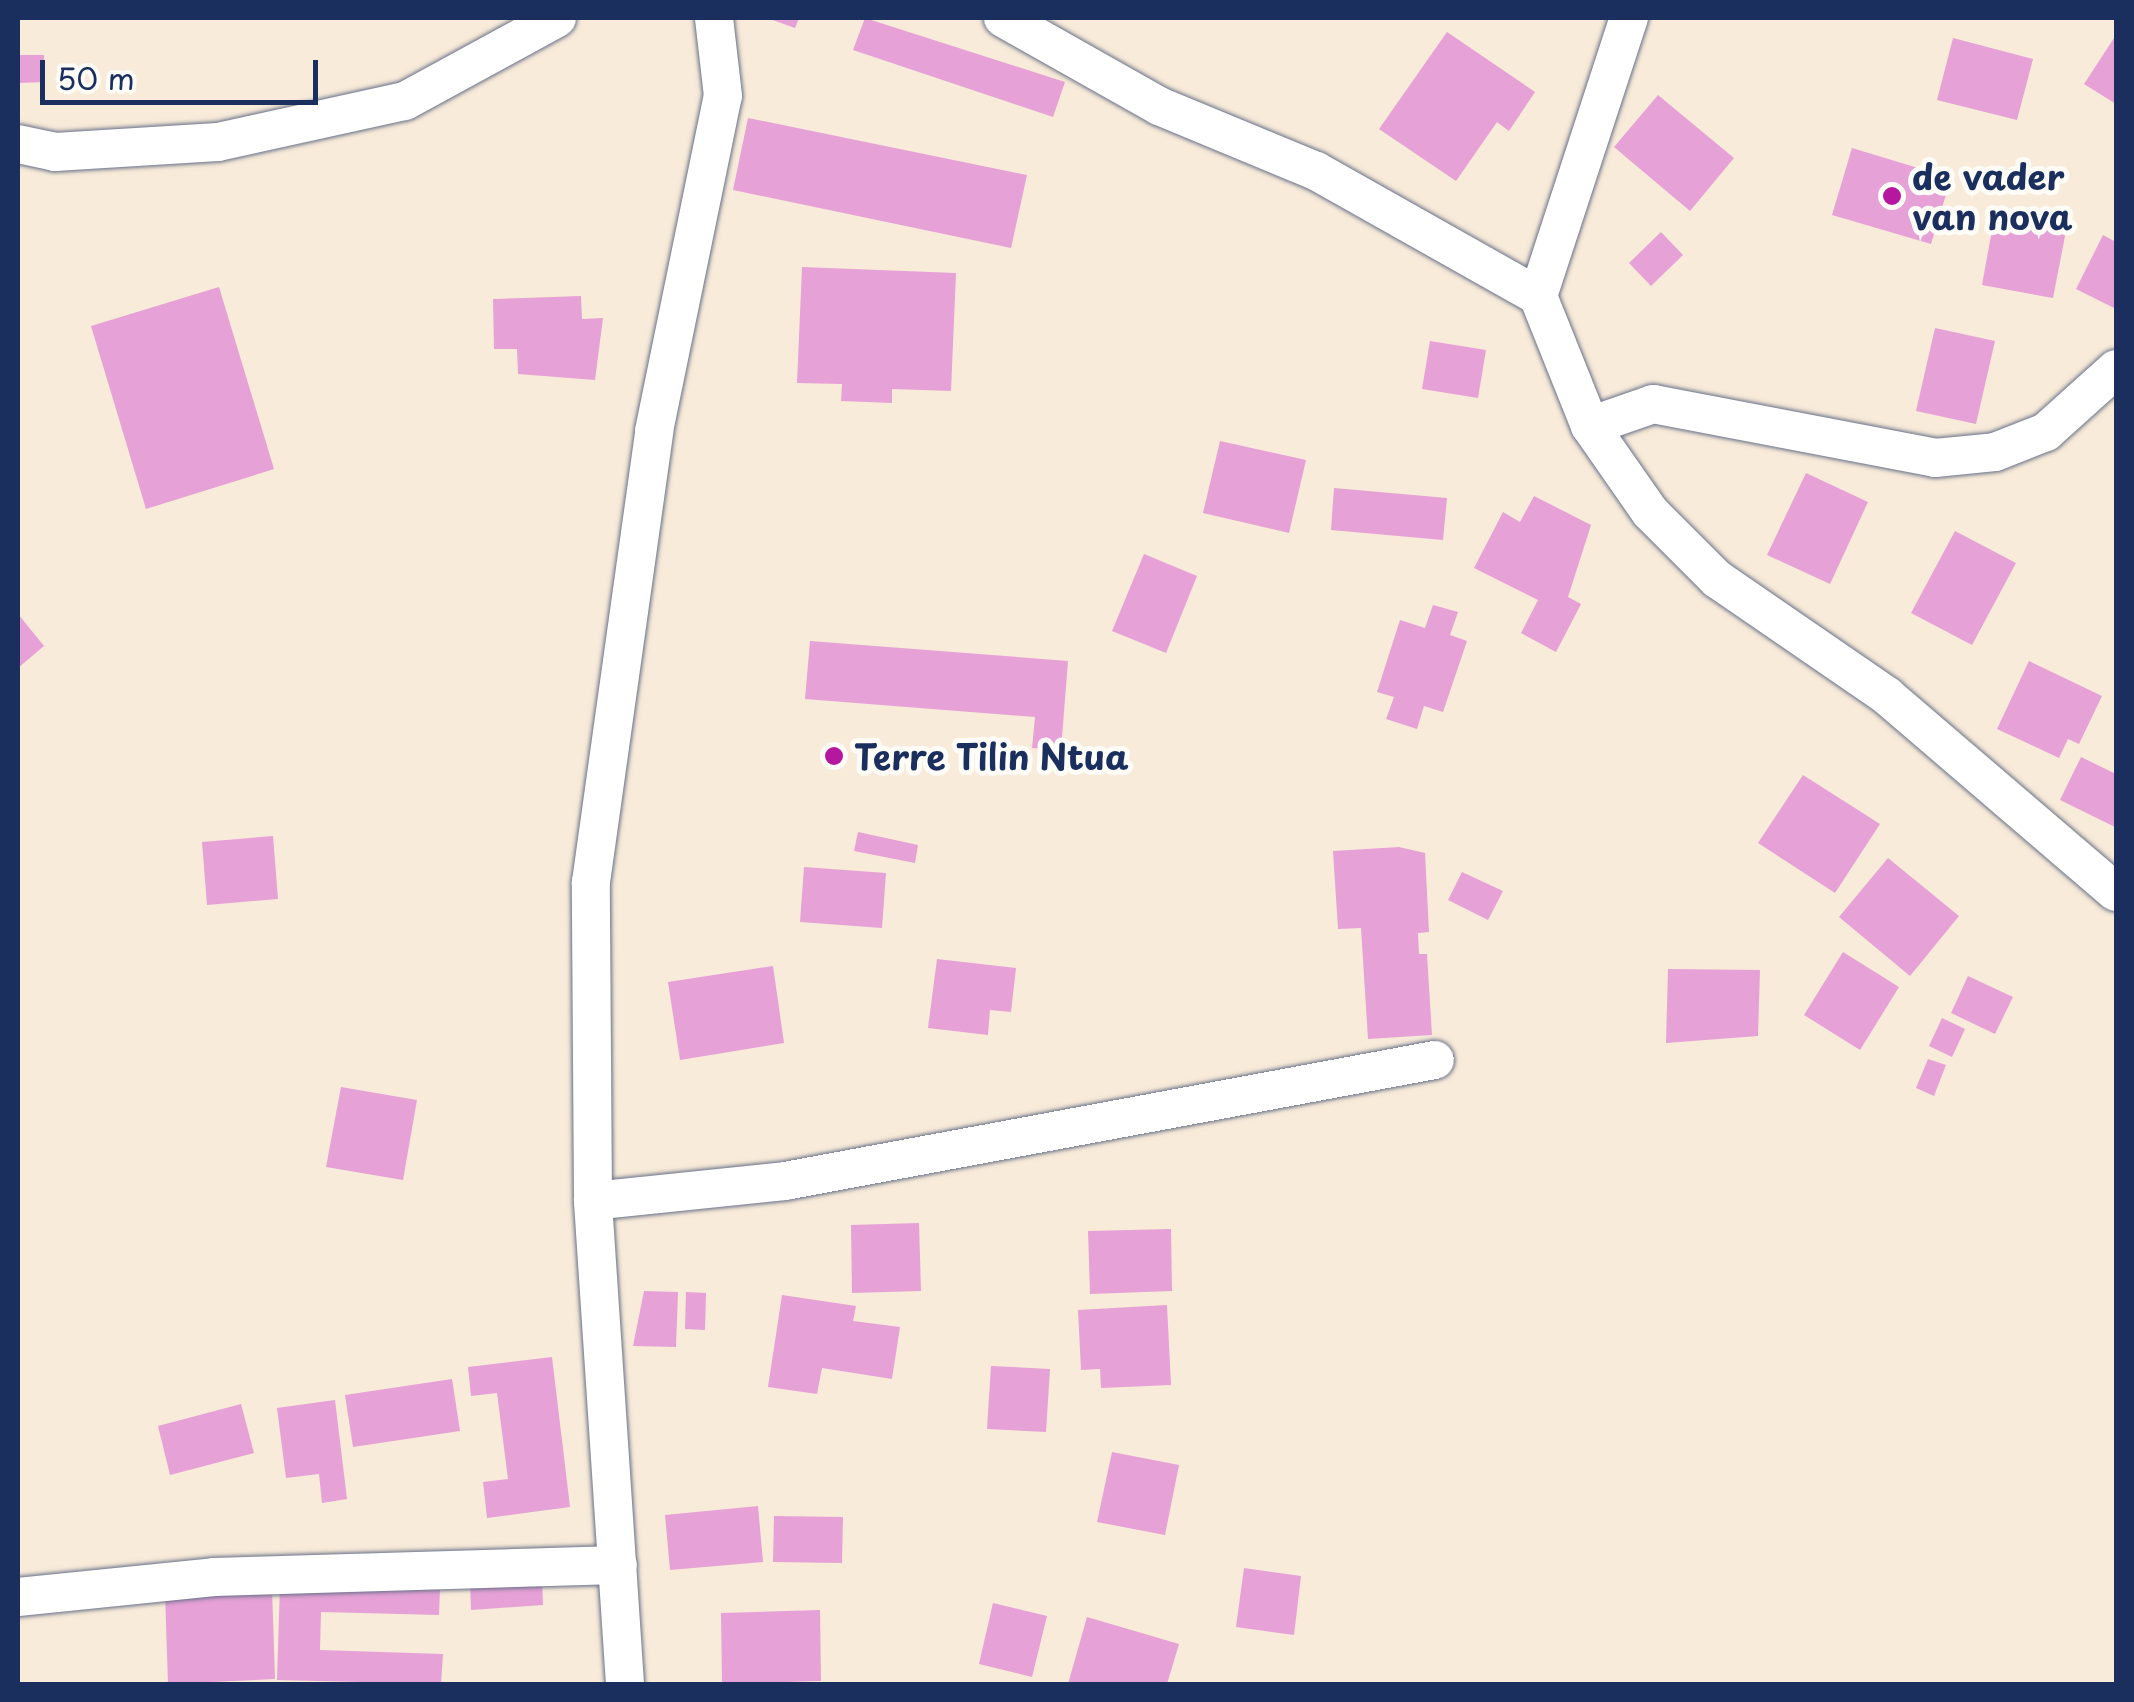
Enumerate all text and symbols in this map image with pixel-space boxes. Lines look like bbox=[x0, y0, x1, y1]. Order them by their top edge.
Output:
scale bar bbox=[45, 40, 322, 102]
text: 50 m bbox=[57, 55, 135, 100]
place label: de vader van nova bbox=[1912, 155, 2073, 237]
marker: de vader van nova bbox=[1881, 185, 1903, 207]
place label: Terre Tilin Ntua bbox=[854, 735, 1133, 777]
marker: Terre Tilin Ntua bbox=[823, 745, 845, 767]

